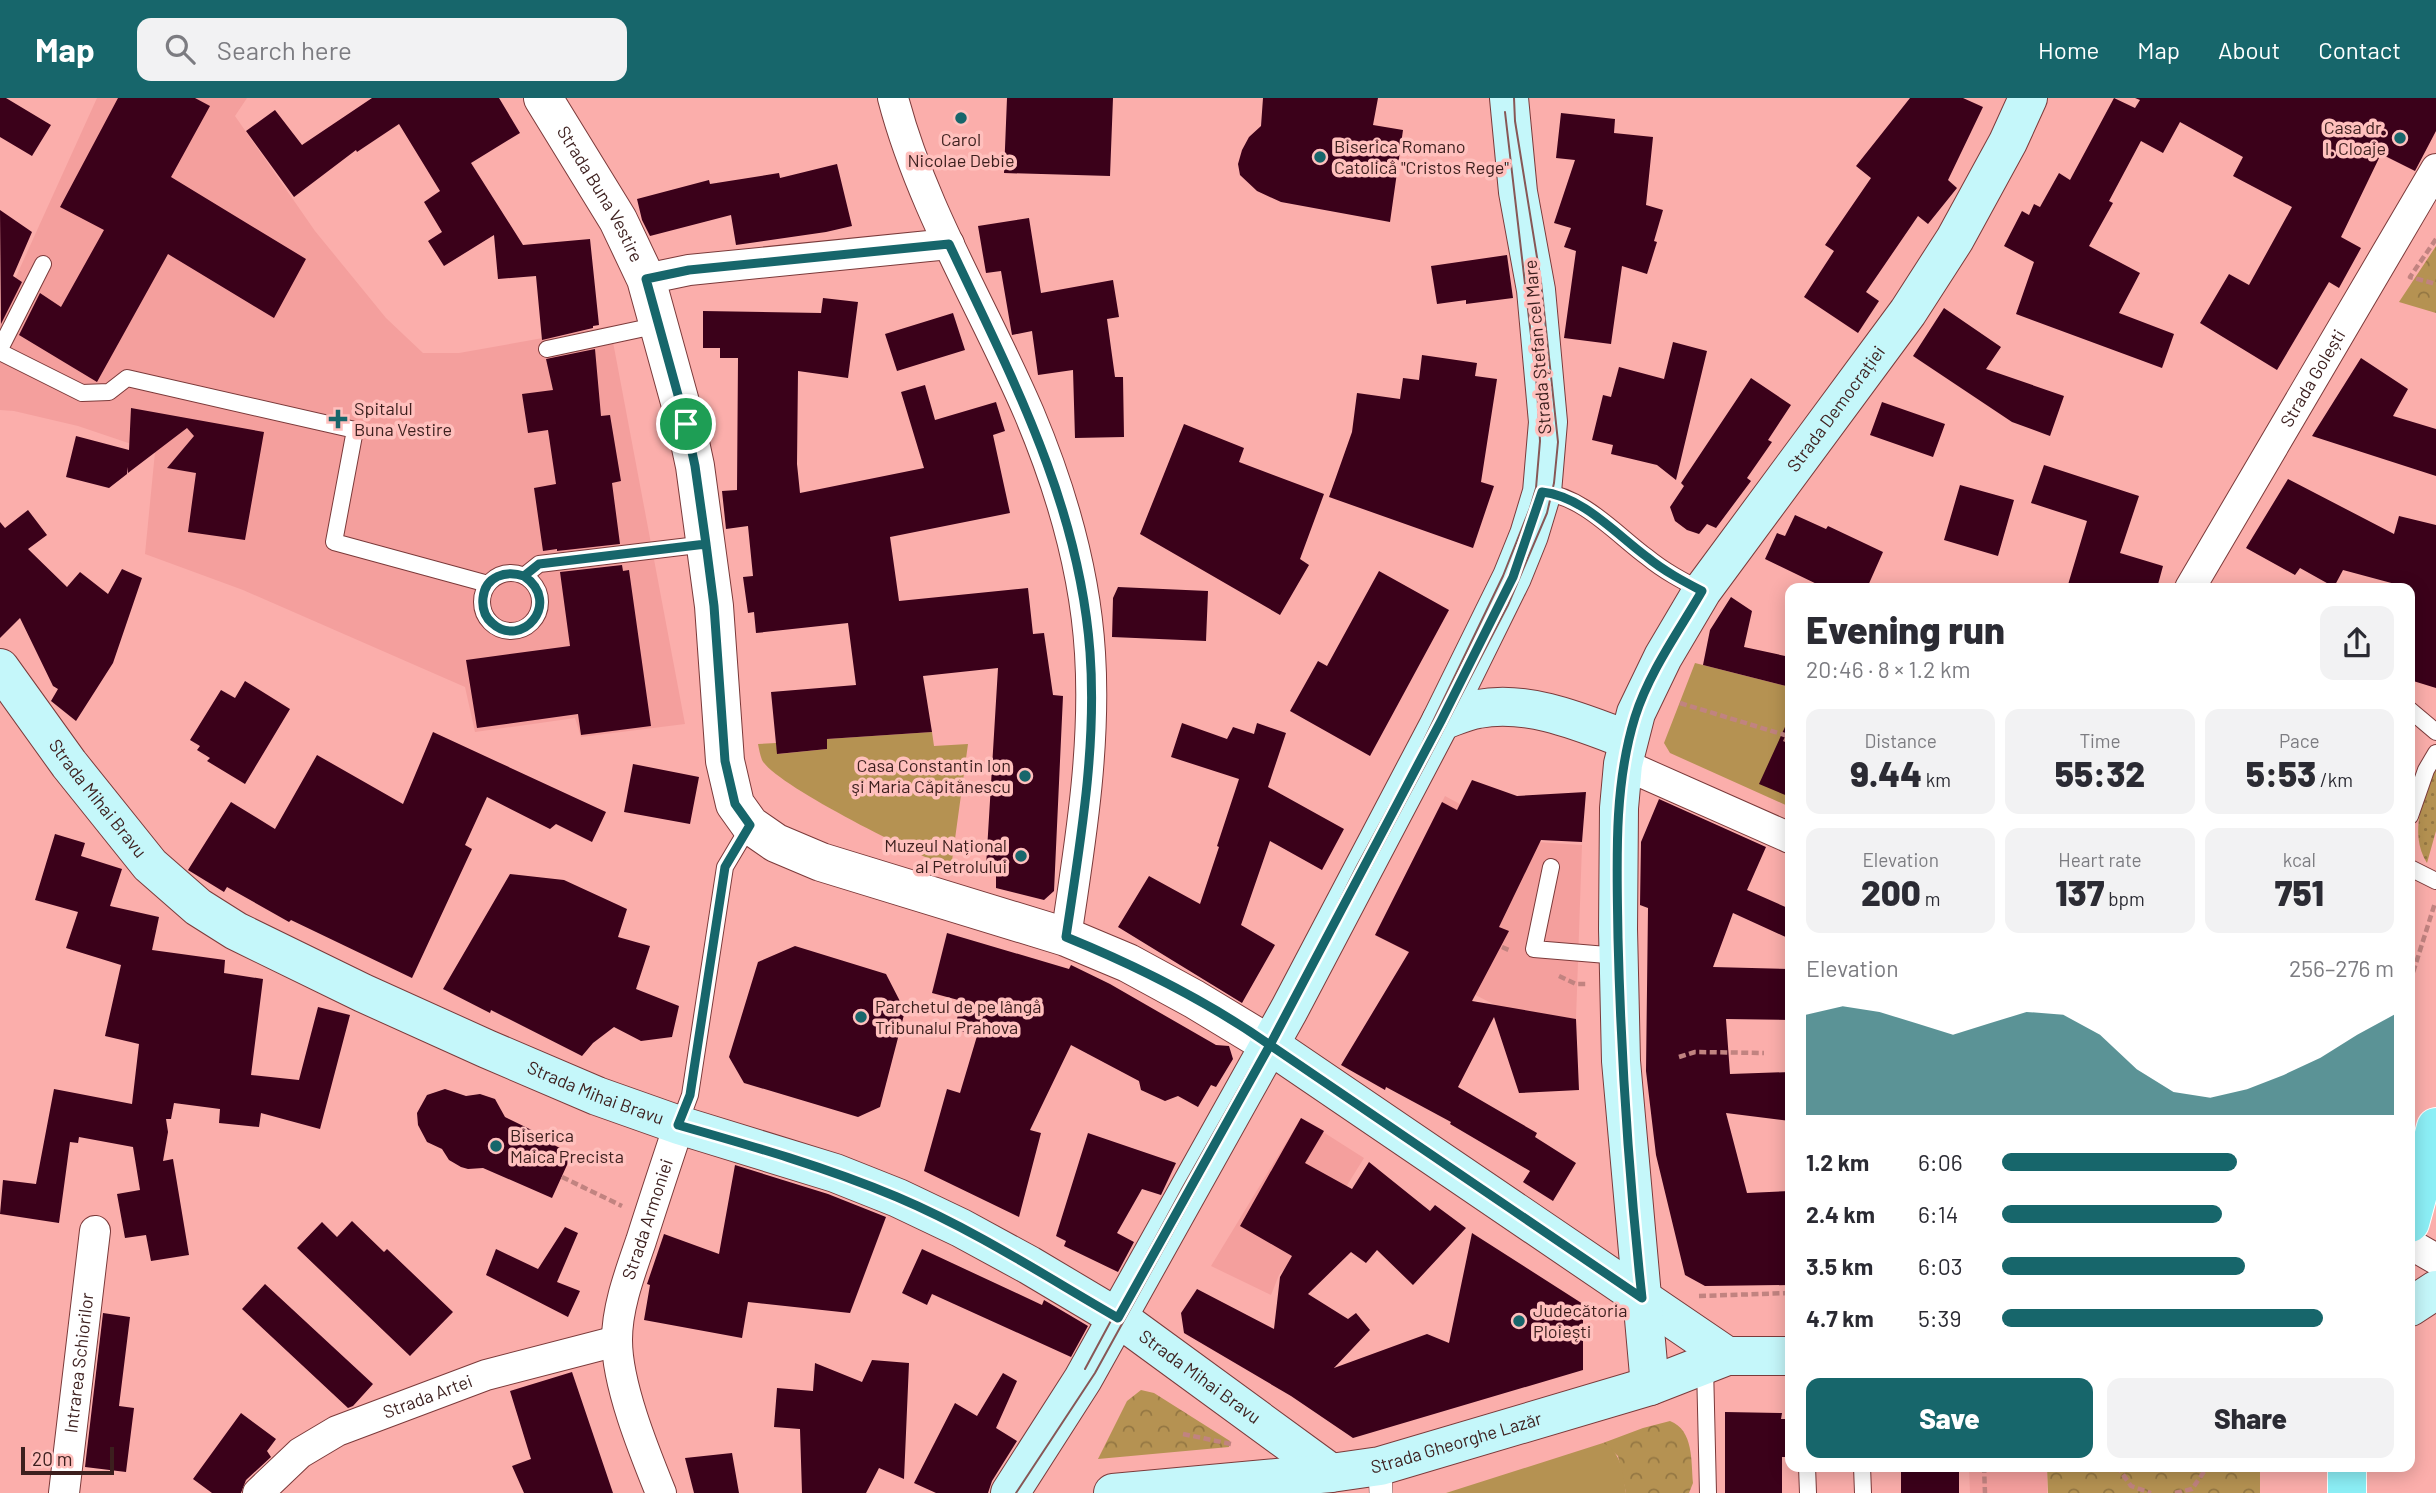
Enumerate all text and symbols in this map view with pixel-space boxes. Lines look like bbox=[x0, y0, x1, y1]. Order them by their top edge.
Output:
search box bbox=[137, 18, 627, 81]
text: Map bbox=[35, 29, 95, 69]
icon: search bbox=[161, 30, 199, 68]
text: Search here bbox=[217, 34, 352, 65]
text: Home bbox=[2038, 35, 2099, 64]
text: Map bbox=[2137, 35, 2180, 64]
text: About bbox=[2218, 35, 2280, 64]
text: Contact bbox=[2318, 35, 2401, 64]
marker: Carol Nicolae Debie bbox=[953, 110, 969, 126]
place label: Casa dr. I. Cloaje bbox=[2324, 116, 2386, 159]
street label: Strada Buna Vestire bbox=[553, 122, 648, 266]
place label: Carol Nicolae Debie bbox=[907, 128, 1015, 171]
marker: Casa dr. I. Cloaje bbox=[2392, 130, 2408, 146]
place label: Biserica Romano Catolică "Cristos Rege" bbox=[1334, 135, 1509, 178]
marker: Biserica Romano Catolică "Cristos Rege" bbox=[1312, 149, 1328, 165]
street label: Strada Ștefan cel Mare bbox=[1518, 259, 1556, 435]
street label: Strada Golești bbox=[2275, 325, 2349, 431]
street label: Strada Democrației bbox=[1782, 341, 1889, 476]
pin bbox=[656, 394, 716, 454]
place label: Spitalul Buna Vestire bbox=[354, 397, 452, 440]
icon: arrive bbox=[667, 405, 705, 443]
marker: Spitalul Buna Vestire bbox=[328, 409, 348, 429]
text: Evening run bbox=[1806, 606, 2005, 652]
button: share bbox=[2320, 606, 2394, 680]
text: 20:46 · 8 × 1.2 km bbox=[1806, 655, 1970, 683]
text: Distance bbox=[1864, 729, 1937, 752]
text: Time bbox=[2079, 729, 2121, 752]
text: Pace bbox=[2279, 729, 2320, 752]
street label: Strada Mihai Bravu bbox=[45, 734, 152, 862]
text: 9.44 bbox=[1850, 752, 1922, 794]
text: 55:32 bbox=[2055, 752, 2145, 794]
text: 5:53 bbox=[2246, 752, 2316, 794]
place label: Casa Constantin Ion şi Maria Căpitănescu bbox=[851, 754, 1011, 797]
marker: Casa Constantin Ion şi Maria Căpitănescu bbox=[1017, 768, 1033, 784]
text: km bbox=[1922, 768, 1951, 791]
text: /km bbox=[2316, 768, 2353, 791]
place label: Muzeul Național al Petrolului bbox=[884, 834, 1007, 877]
marker: Muzeul Național al Petrolului bbox=[1013, 848, 1029, 864]
text: Elevation bbox=[1862, 848, 1939, 871]
text: Heart rate bbox=[2058, 848, 2142, 871]
text: kcal bbox=[2283, 848, 2316, 871]
text: 200 bbox=[1861, 871, 1921, 913]
text: 137 bbox=[2055, 871, 2104, 913]
text: 751 bbox=[2275, 871, 2324, 913]
text: m bbox=[1921, 887, 1940, 910]
text: bpm bbox=[2104, 887, 2145, 910]
text: Elevation bbox=[1806, 954, 1899, 982]
text: 256–276 m bbox=[2289, 954, 2394, 982]
place label: Parchetul de pe lângă Tribunalul Prahova bbox=[875, 995, 1041, 1038]
marker: Parchetul de pe lângă Tribunalul Prahova bbox=[853, 1009, 869, 1025]
street label: Strada Mihai Bravu bbox=[524, 1055, 667, 1129]
place label: Biserica Maica Precista bbox=[510, 1124, 624, 1167]
marker: Biserica Maica Precista bbox=[488, 1138, 504, 1154]
text: 1.2 km bbox=[1806, 1148, 1869, 1176]
text: 6:06 bbox=[1918, 1148, 1962, 1176]
street label: Strada Armoniei bbox=[617, 1156, 677, 1282]
text: 2.4 km bbox=[1806, 1200, 1875, 1228]
text: 6:14 bbox=[1918, 1200, 1958, 1228]
text: 3.5 km bbox=[1806, 1252, 1873, 1280]
text: 6:03 bbox=[1918, 1252, 1962, 1280]
street label: Intrarea Schiorilor bbox=[59, 1291, 98, 1434]
place label: Judecătoria Ploiești bbox=[1533, 1299, 1627, 1342]
text: 4.7 km bbox=[1806, 1304, 1874, 1332]
text: 5:39 bbox=[1918, 1304, 1961, 1332]
marker: Judecătoria Ploiești bbox=[1511, 1313, 1527, 1329]
street label: Strada Mihai Bravu bbox=[1135, 1325, 1265, 1428]
street label: Strada Artei bbox=[380, 1369, 475, 1423]
button: Save bbox=[1806, 1378, 2093, 1458]
button: Share bbox=[2107, 1378, 2394, 1458]
street label: Strada Gheorghe Lazăr bbox=[1369, 1407, 1545, 1477]
scale bar bbox=[21, 1444, 114, 1476]
text: 20 m bbox=[32, 1447, 72, 1470]

